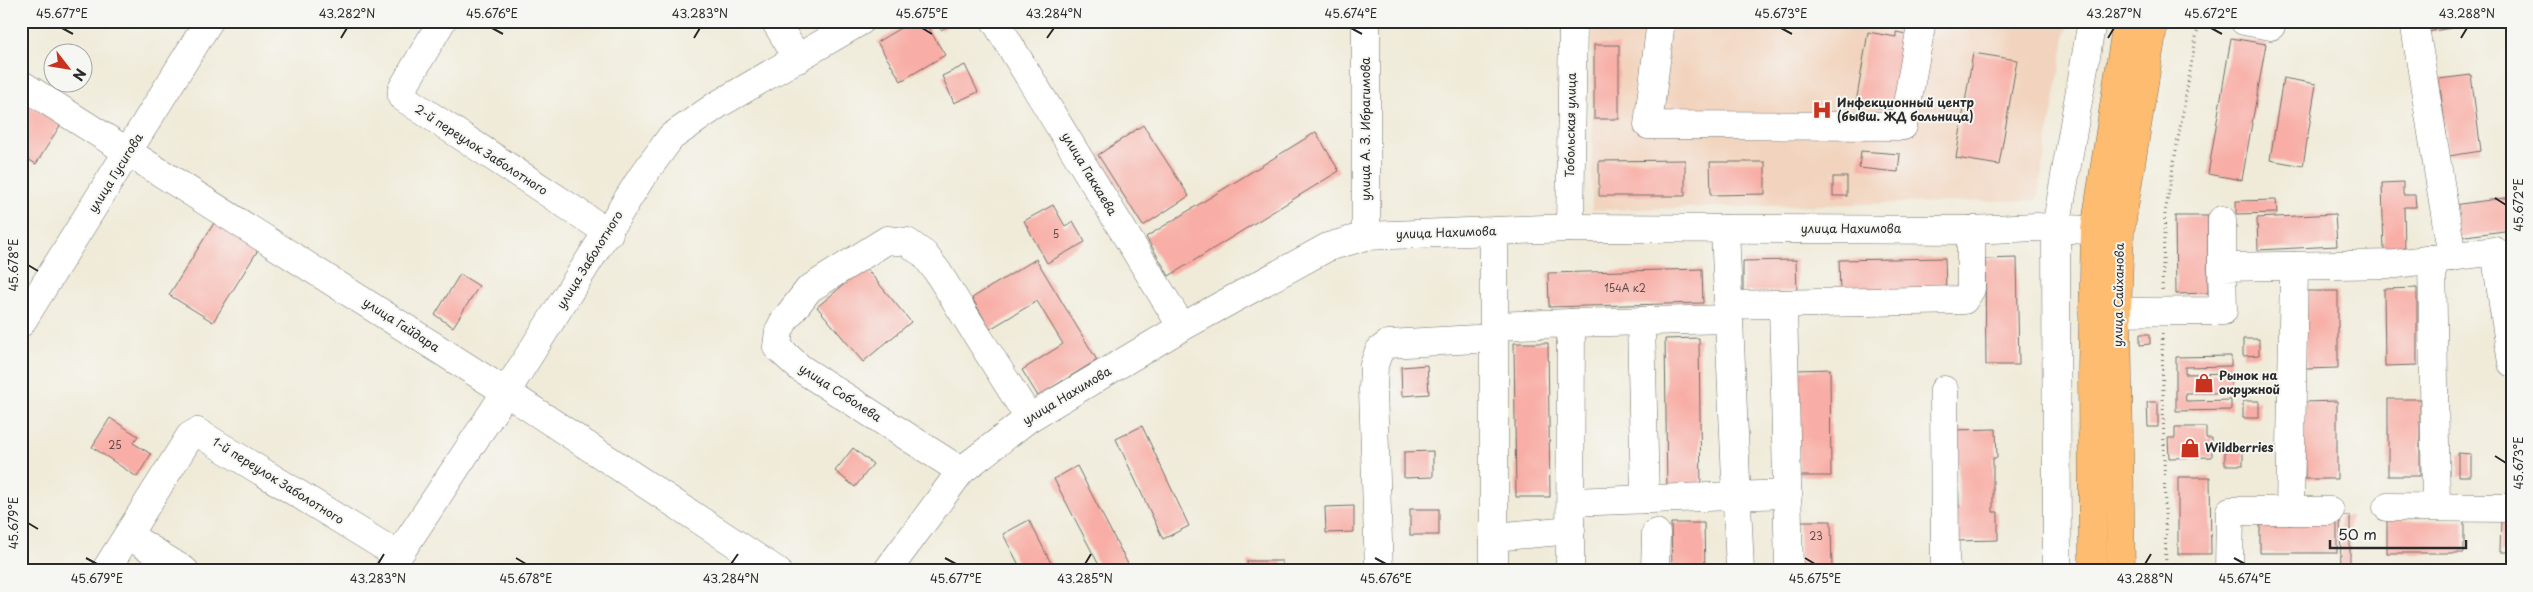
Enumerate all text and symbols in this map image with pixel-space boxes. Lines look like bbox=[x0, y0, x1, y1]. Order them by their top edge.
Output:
text: 45.677°E bbox=[36, 4, 88, 22]
text: 43.282°N bbox=[319, 4, 375, 22]
text: 45.676°E bbox=[466, 4, 518, 22]
text: 43.283°N bbox=[672, 4, 728, 22]
text: 45.675°E bbox=[896, 4, 948, 22]
text: 43.284°N bbox=[1026, 4, 1082, 22]
text: 45.674°E bbox=[1325, 4, 1377, 22]
text: 45.673°E bbox=[1754, 4, 1808, 22]
text: 43.287°N bbox=[2086, 4, 2142, 22]
text: 45.672°E bbox=[2184, 4, 2238, 22]
text: 43.288°N bbox=[2439, 4, 2495, 22]
north arrow bbox=[42, 42, 92, 92]
street label: улица А. З. Ибрагимова bbox=[1356, 57, 1374, 201]
text: N bbox=[68, 65, 91, 85]
street label: Тобольская улица bbox=[1560, 72, 1580, 177]
place label: Инфекционный центр (бывш. ЖД больница) bbox=[1837, 93, 1974, 125]
street label: 2-й переулок Заболотного bbox=[412, 99, 552, 199]
hospital icon: Инфекционный центр (бывш. ЖД больница) bbox=[1811, 99, 1833, 121]
street label: улица Гаккаева bbox=[1058, 128, 1122, 219]
street label: улица Гусигова bbox=[83, 129, 147, 216]
text: 45.672°E bbox=[2509, 178, 2527, 232]
street label: улица Заболотного bbox=[552, 207, 627, 312]
street label: улица Нахимова bbox=[1801, 219, 1902, 237]
street label: улица Нахимова bbox=[1395, 221, 1497, 243]
house number: 5 bbox=[1053, 226, 1059, 241]
text: 45.678°E bbox=[4, 238, 22, 292]
street label: улица Сайханова bbox=[2108, 242, 2128, 347]
house number: 154А к2 bbox=[1604, 280, 1646, 295]
street label: улица Гайдара bbox=[360, 293, 444, 356]
street label: улица Соболева bbox=[796, 359, 886, 426]
street label: улица Нахимова bbox=[1019, 361, 1115, 429]
place label: Рынок на окружной bbox=[2219, 366, 2280, 398]
shop icon: Рынок на окружной bbox=[2193, 372, 2215, 394]
street label: 1-й переулок Заболотного bbox=[209, 432, 348, 528]
text: 45.673°E bbox=[2509, 436, 2527, 490]
house number: 25 bbox=[108, 437, 122, 452]
shop icon: Wildberries bbox=[2179, 437, 2201, 459]
place label: Wildberries bbox=[2205, 438, 2274, 456]
text: 45.679°E bbox=[4, 497, 22, 549]
scale bar bbox=[2330, 517, 2467, 549]
text: 50 m bbox=[2338, 522, 2377, 545]
house number: 23 bbox=[1809, 528, 1823, 543]
text: 45.679°E bbox=[71, 569, 123, 587]
text: 43.283°N bbox=[350, 569, 406, 587]
text: 45.678°E bbox=[499, 569, 553, 587]
text: 43.284°N bbox=[703, 569, 759, 587]
text: 45.677°E bbox=[930, 569, 982, 587]
text: 43.285°N bbox=[1057, 569, 1113, 587]
text: 45.676°E bbox=[1360, 569, 1412, 587]
text: 45.675°E bbox=[1789, 569, 1841, 587]
text: 43.288°N bbox=[2117, 569, 2173, 587]
text: 45.674°E bbox=[2219, 569, 2271, 587]

